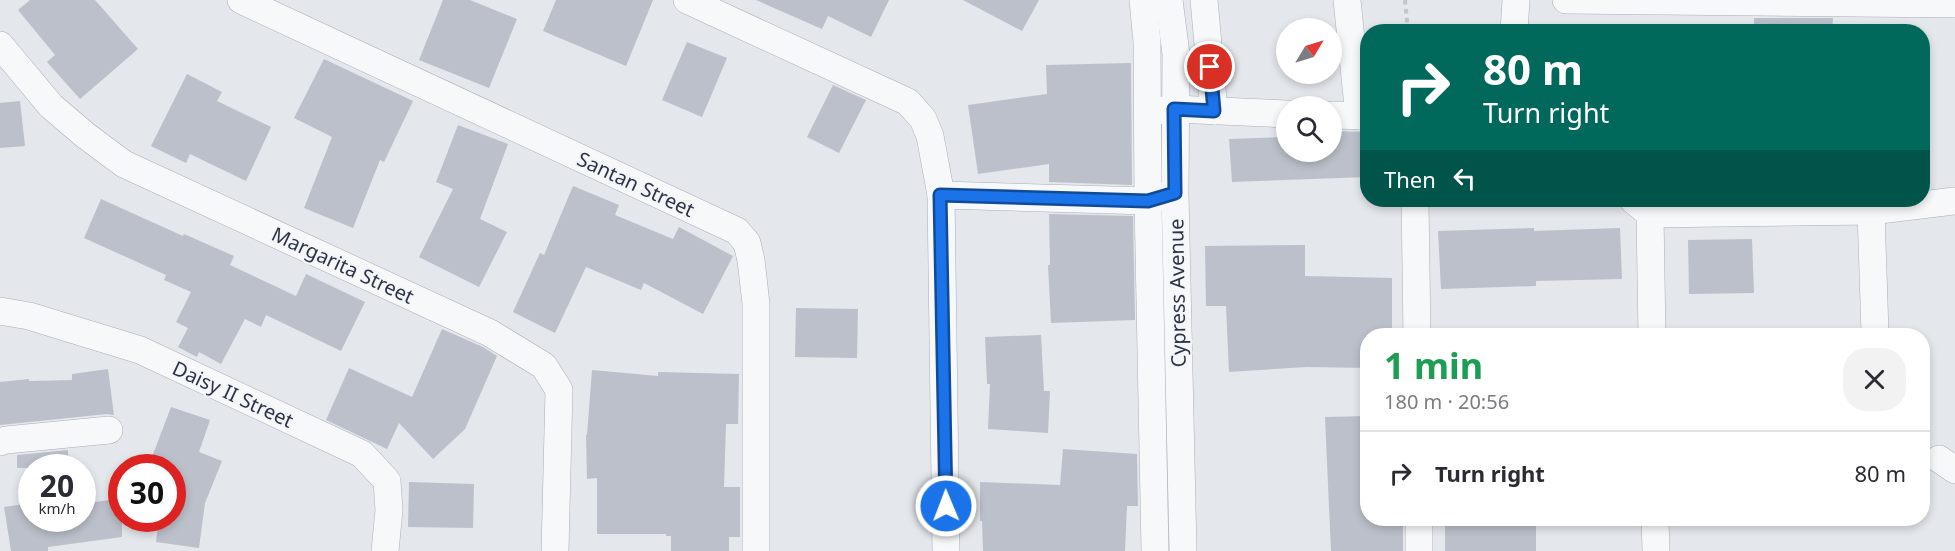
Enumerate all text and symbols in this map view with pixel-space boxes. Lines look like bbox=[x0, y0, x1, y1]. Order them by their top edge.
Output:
north arrow bbox=[1276, 18, 1342, 84]
map controls bbox=[1276, 18, 1342, 162]
text: 80 m bbox=[1483, 40, 1583, 97]
pin bbox=[1184, 41, 1235, 92]
icon: right bbox=[1384, 48, 1462, 126]
icon: arrive bbox=[1193, 50, 1226, 83]
text: Turn right bbox=[1483, 94, 1609, 131]
button: search bbox=[1276, 96, 1342, 162]
street label: Santan Street bbox=[573, 145, 699, 223]
icon: left bbox=[1448, 162, 1481, 195]
text: Then bbox=[1384, 164, 1436, 194]
street label: Cypress Avenue bbox=[1162, 218, 1192, 368]
street label: Margarita Street bbox=[268, 220, 418, 310]
text: 1 min bbox=[1384, 341, 1483, 390]
button: close bbox=[1843, 348, 1906, 411]
street label: Daisy II Street bbox=[168, 354, 298, 434]
text: 180 m · 20:56 bbox=[1384, 388, 1509, 415]
speed limit sign: 30 bbox=[108, 454, 186, 532]
icon: right bbox=[1384, 457, 1417, 490]
text: Turn right bbox=[1435, 458, 1545, 488]
text: 80 m bbox=[1855, 458, 1906, 488]
text: 20 bbox=[40, 465, 74, 506]
position arrow bbox=[914, 474, 978, 538]
text: km/h bbox=[39, 498, 75, 518]

